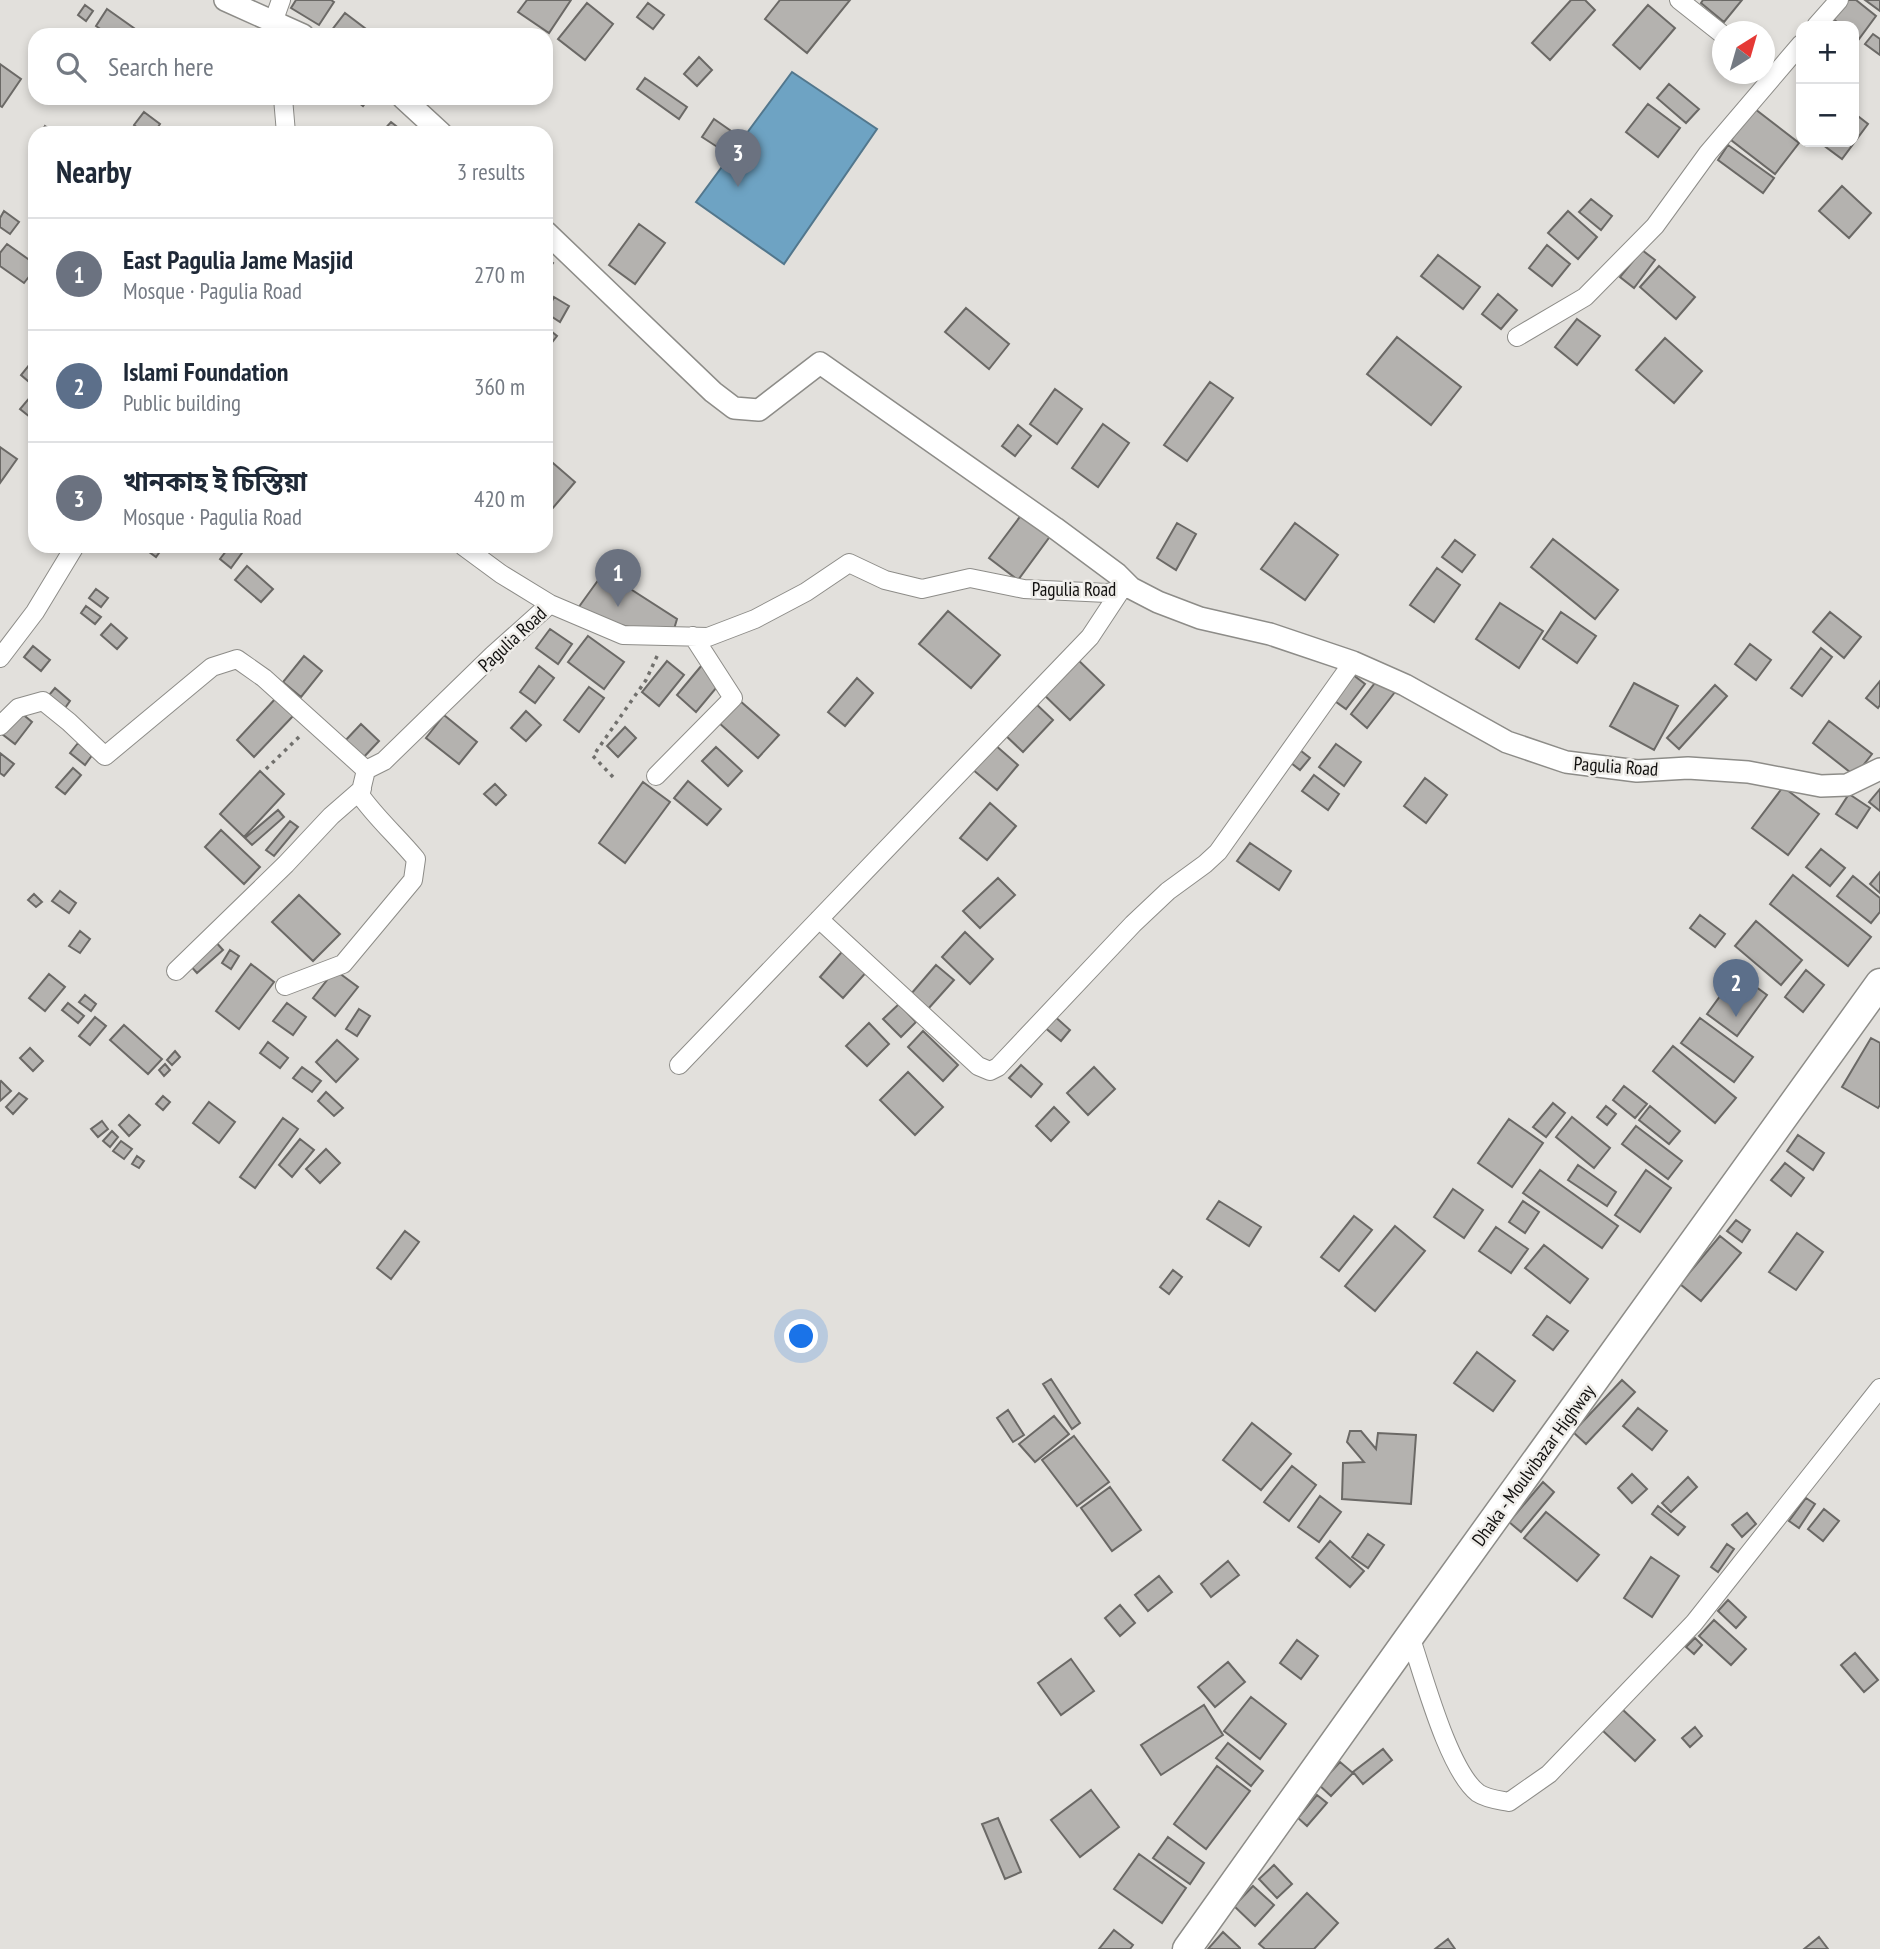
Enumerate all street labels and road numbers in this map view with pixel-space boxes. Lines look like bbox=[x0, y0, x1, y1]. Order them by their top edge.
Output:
street label: Pagulia Road bbox=[1032, 577, 1116, 601]
street label: Pagulia Road bbox=[473, 601, 551, 677]
street label: Pagulia Road bbox=[1573, 751, 1659, 781]
street label: Dhaka - Moulvibazar Highway bbox=[1466, 1379, 1600, 1550]

